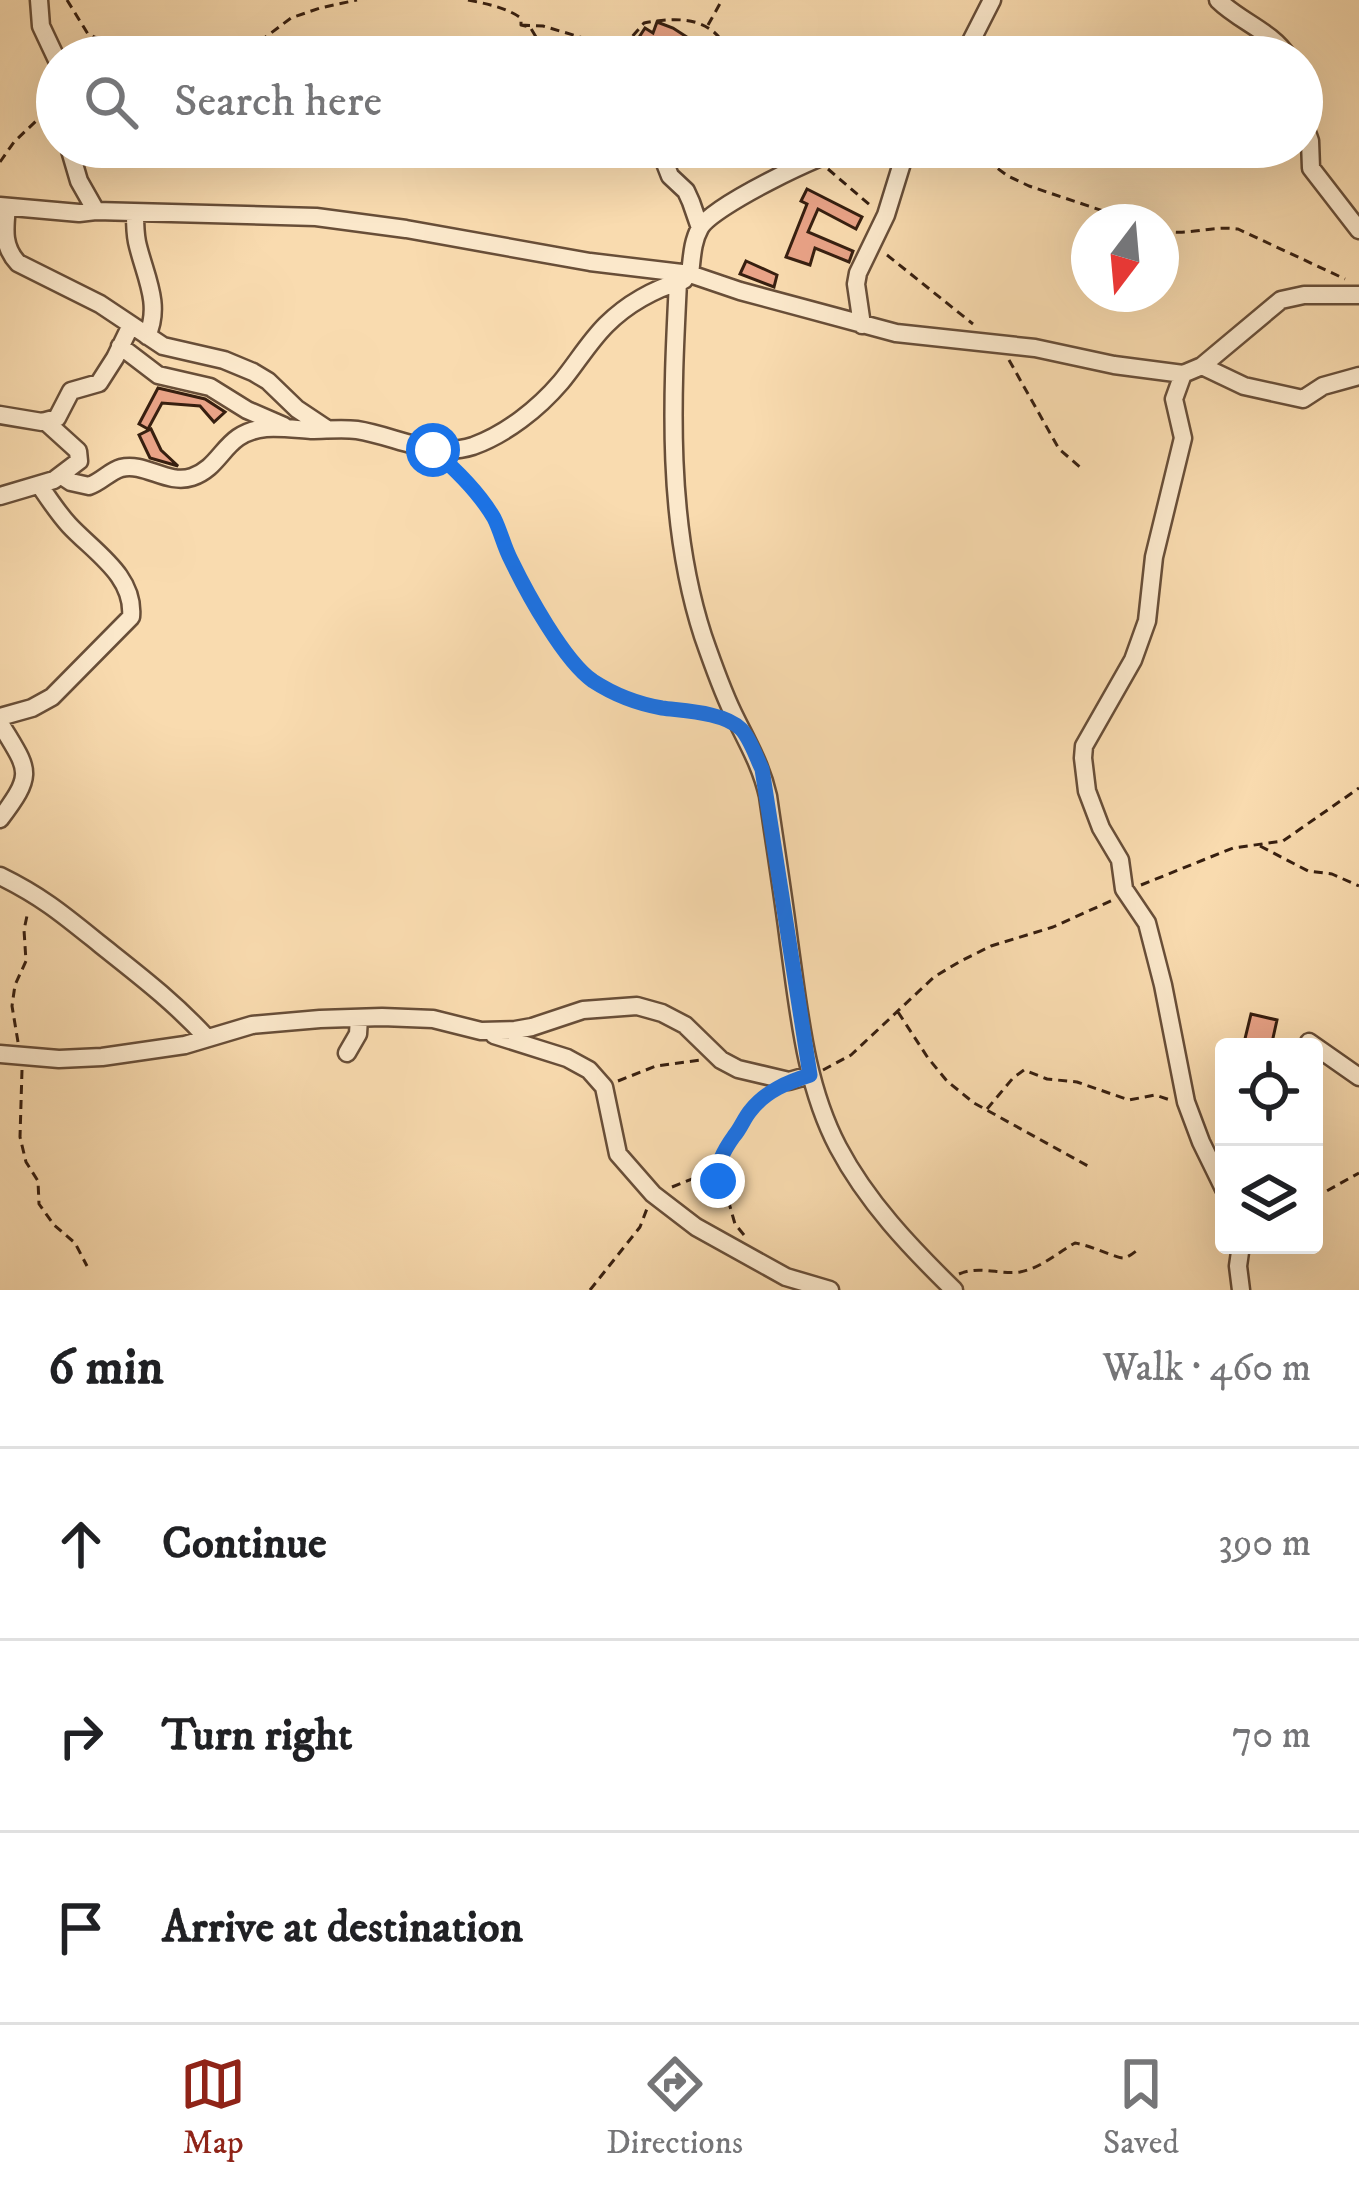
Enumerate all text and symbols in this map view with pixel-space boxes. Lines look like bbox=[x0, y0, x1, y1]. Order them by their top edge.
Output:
search box bbox=[36, 36, 1323, 168]
icon: search bbox=[78, 69, 144, 135]
text: Search here bbox=[174, 74, 382, 130]
north arrow bbox=[1071, 204, 1179, 312]
route start bbox=[406, 423, 460, 477]
map controls bbox=[1215, 1038, 1323, 1254]
button: locate bbox=[1215, 1038, 1323, 1146]
button: layers bbox=[1215, 1146, 1323, 1254]
route end bbox=[691, 1154, 745, 1208]
text: 6 min bbox=[48, 1336, 164, 1400]
text: Walk · 460 m bbox=[1102, 1344, 1311, 1393]
icon: ahead bbox=[48, 1511, 114, 1577]
text: Continue bbox=[162, 1516, 327, 1572]
text: 390 m bbox=[1218, 1519, 1311, 1568]
icon: right bbox=[48, 1703, 114, 1769]
text: Turn right bbox=[162, 1708, 352, 1764]
text: 70 m bbox=[1232, 1711, 1311, 1760]
icon: arrive bbox=[48, 1895, 114, 1961]
text: Arrive at destination bbox=[162, 1900, 523, 1956]
tab: Map bbox=[180, 2051, 246, 2164]
tab: Directions bbox=[606, 2051, 743, 2164]
tab: Saved bbox=[1103, 2051, 1179, 2164]

